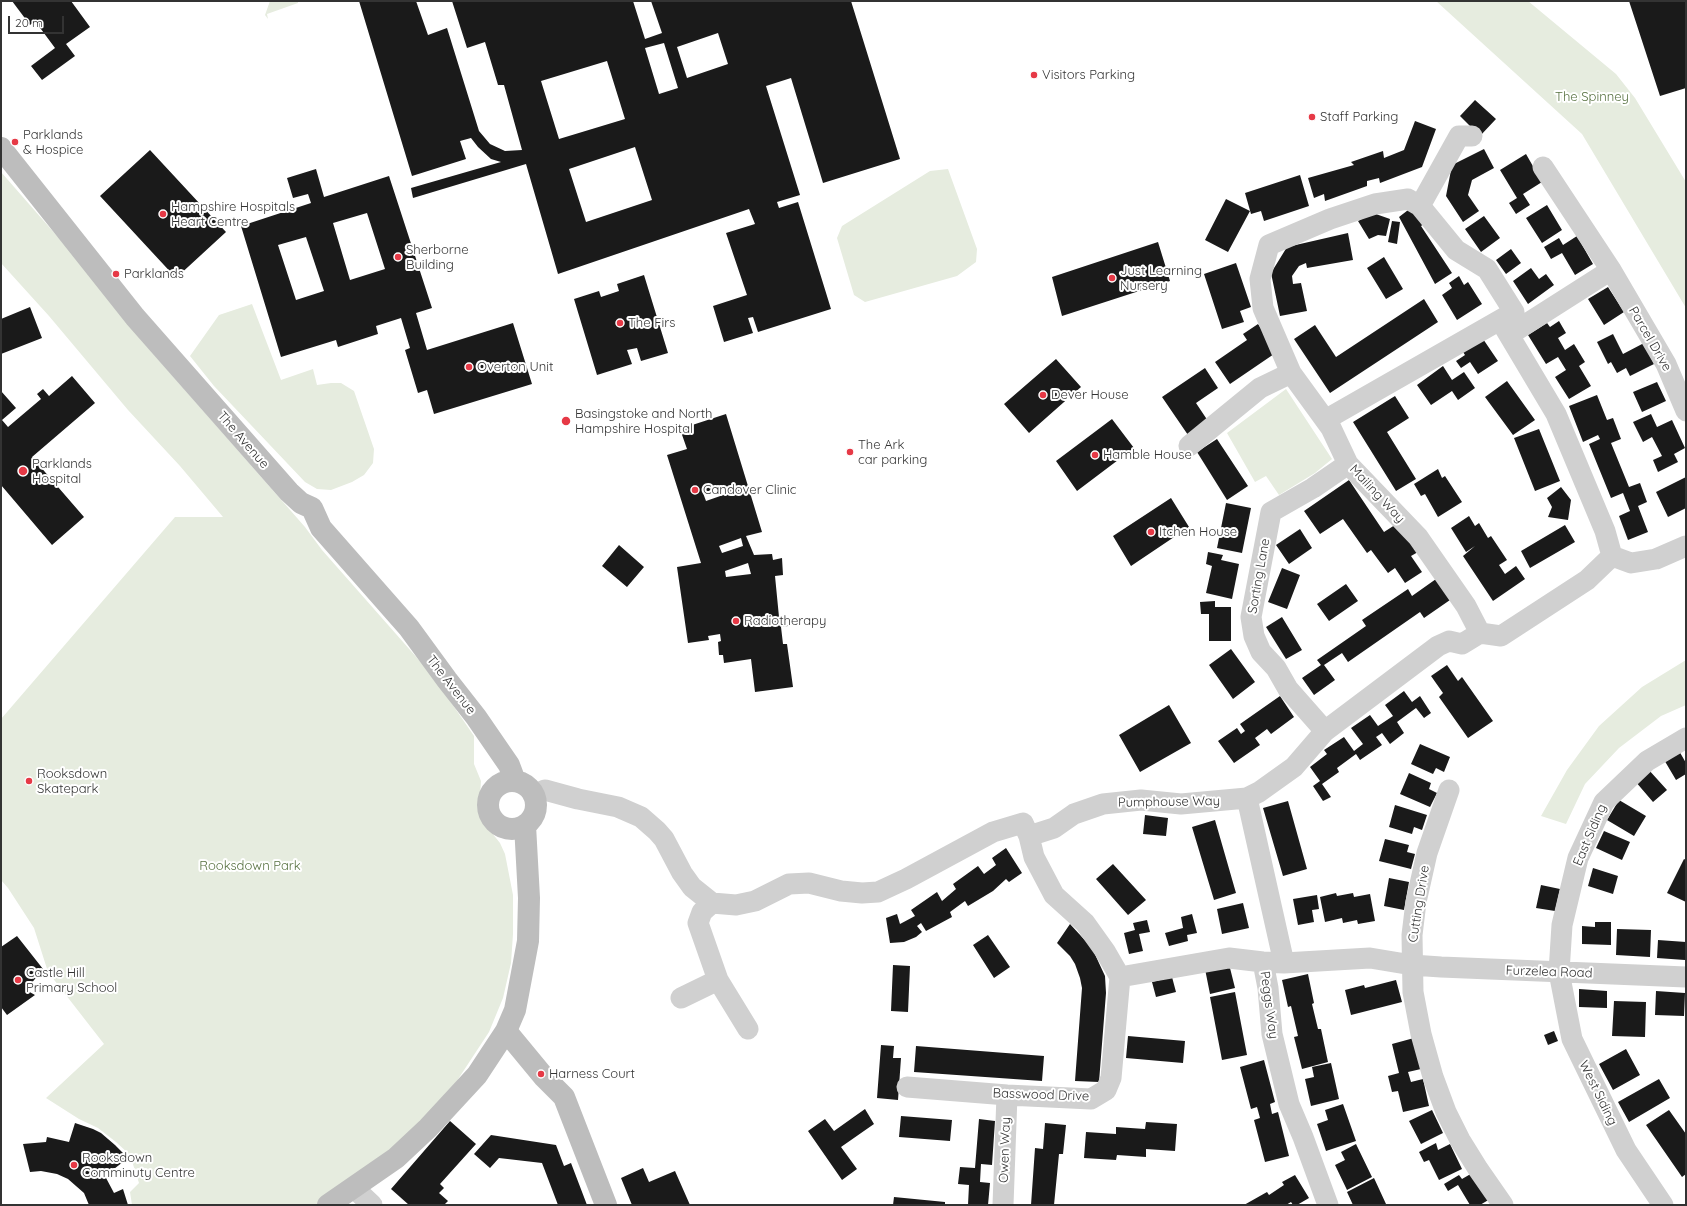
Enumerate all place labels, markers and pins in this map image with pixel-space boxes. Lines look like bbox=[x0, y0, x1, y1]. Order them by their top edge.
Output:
place label: Visitors Parking bbox=[1042, 67, 1135, 83]
marker: Visitors Parking bbox=[1029, 70, 1039, 80]
place label: Staff Parking bbox=[1320, 109, 1398, 125]
marker: Staff Parking bbox=[1307, 112, 1317, 122]
place label: Parklands & Hospice bbox=[23, 127, 83, 158]
marker: Parklands & Hospice bbox=[10, 137, 20, 147]
place label: Hampshire Hospitals Heart Centre bbox=[171, 199, 295, 230]
marker: Hampshire Hospitals Heart Centre bbox=[158, 209, 168, 219]
place label: Sherborne Building bbox=[406, 242, 469, 273]
marker: Sherborne Building bbox=[393, 252, 403, 262]
place label: Just Learning Nursery bbox=[1120, 263, 1202, 294]
place label: Parklands bbox=[124, 266, 184, 282]
marker: Parklands bbox=[111, 269, 121, 279]
marker: Just Learning Nursery bbox=[1107, 273, 1117, 283]
place label: The Firs bbox=[628, 315, 675, 331]
marker: The Firs bbox=[615, 318, 625, 328]
place label: Overton Unit bbox=[477, 359, 553, 375]
marker: Overton Unit bbox=[464, 362, 474, 372]
place label: Dever House bbox=[1051, 387, 1128, 403]
marker: Dever House bbox=[1038, 390, 1048, 400]
place label: Basingstoke and North Hampshire Hospital bbox=[575, 406, 713, 437]
marker: Basingstoke and North Hampshire Hospital bbox=[560, 415, 572, 427]
place label: The Ark car parking bbox=[858, 437, 927, 468]
marker: The Ark car parking bbox=[845, 447, 855, 457]
place label: Hamble House bbox=[1103, 447, 1192, 463]
marker: Hamble House bbox=[1090, 450, 1100, 460]
place label: Parklands Hospital bbox=[32, 456, 92, 487]
marker: Parklands Hospital bbox=[17, 465, 29, 477]
place label: Candover Clinic bbox=[703, 482, 797, 498]
marker: Candover Clinic bbox=[690, 485, 700, 495]
place label: Itchen House bbox=[1159, 524, 1237, 540]
marker: Itchen House bbox=[1146, 527, 1156, 537]
place label: Radiotherapy bbox=[744, 613, 826, 629]
marker: Radiotherapy bbox=[731, 616, 741, 626]
place label: Rooksdown Skatepark bbox=[37, 766, 107, 797]
marker: Rooksdown Skatepark bbox=[24, 776, 34, 786]
place label: Castle Hill Primary School bbox=[26, 965, 117, 996]
marker: Castle Hill Primary School bbox=[13, 975, 23, 985]
place label: Harness Court bbox=[549, 1066, 635, 1082]
marker: Harness Court bbox=[536, 1069, 546, 1079]
place label: Rooksdown Comminuty Centre bbox=[82, 1150, 195, 1181]
marker: Rooksdown Comminuty Centre bbox=[69, 1160, 79, 1170]

